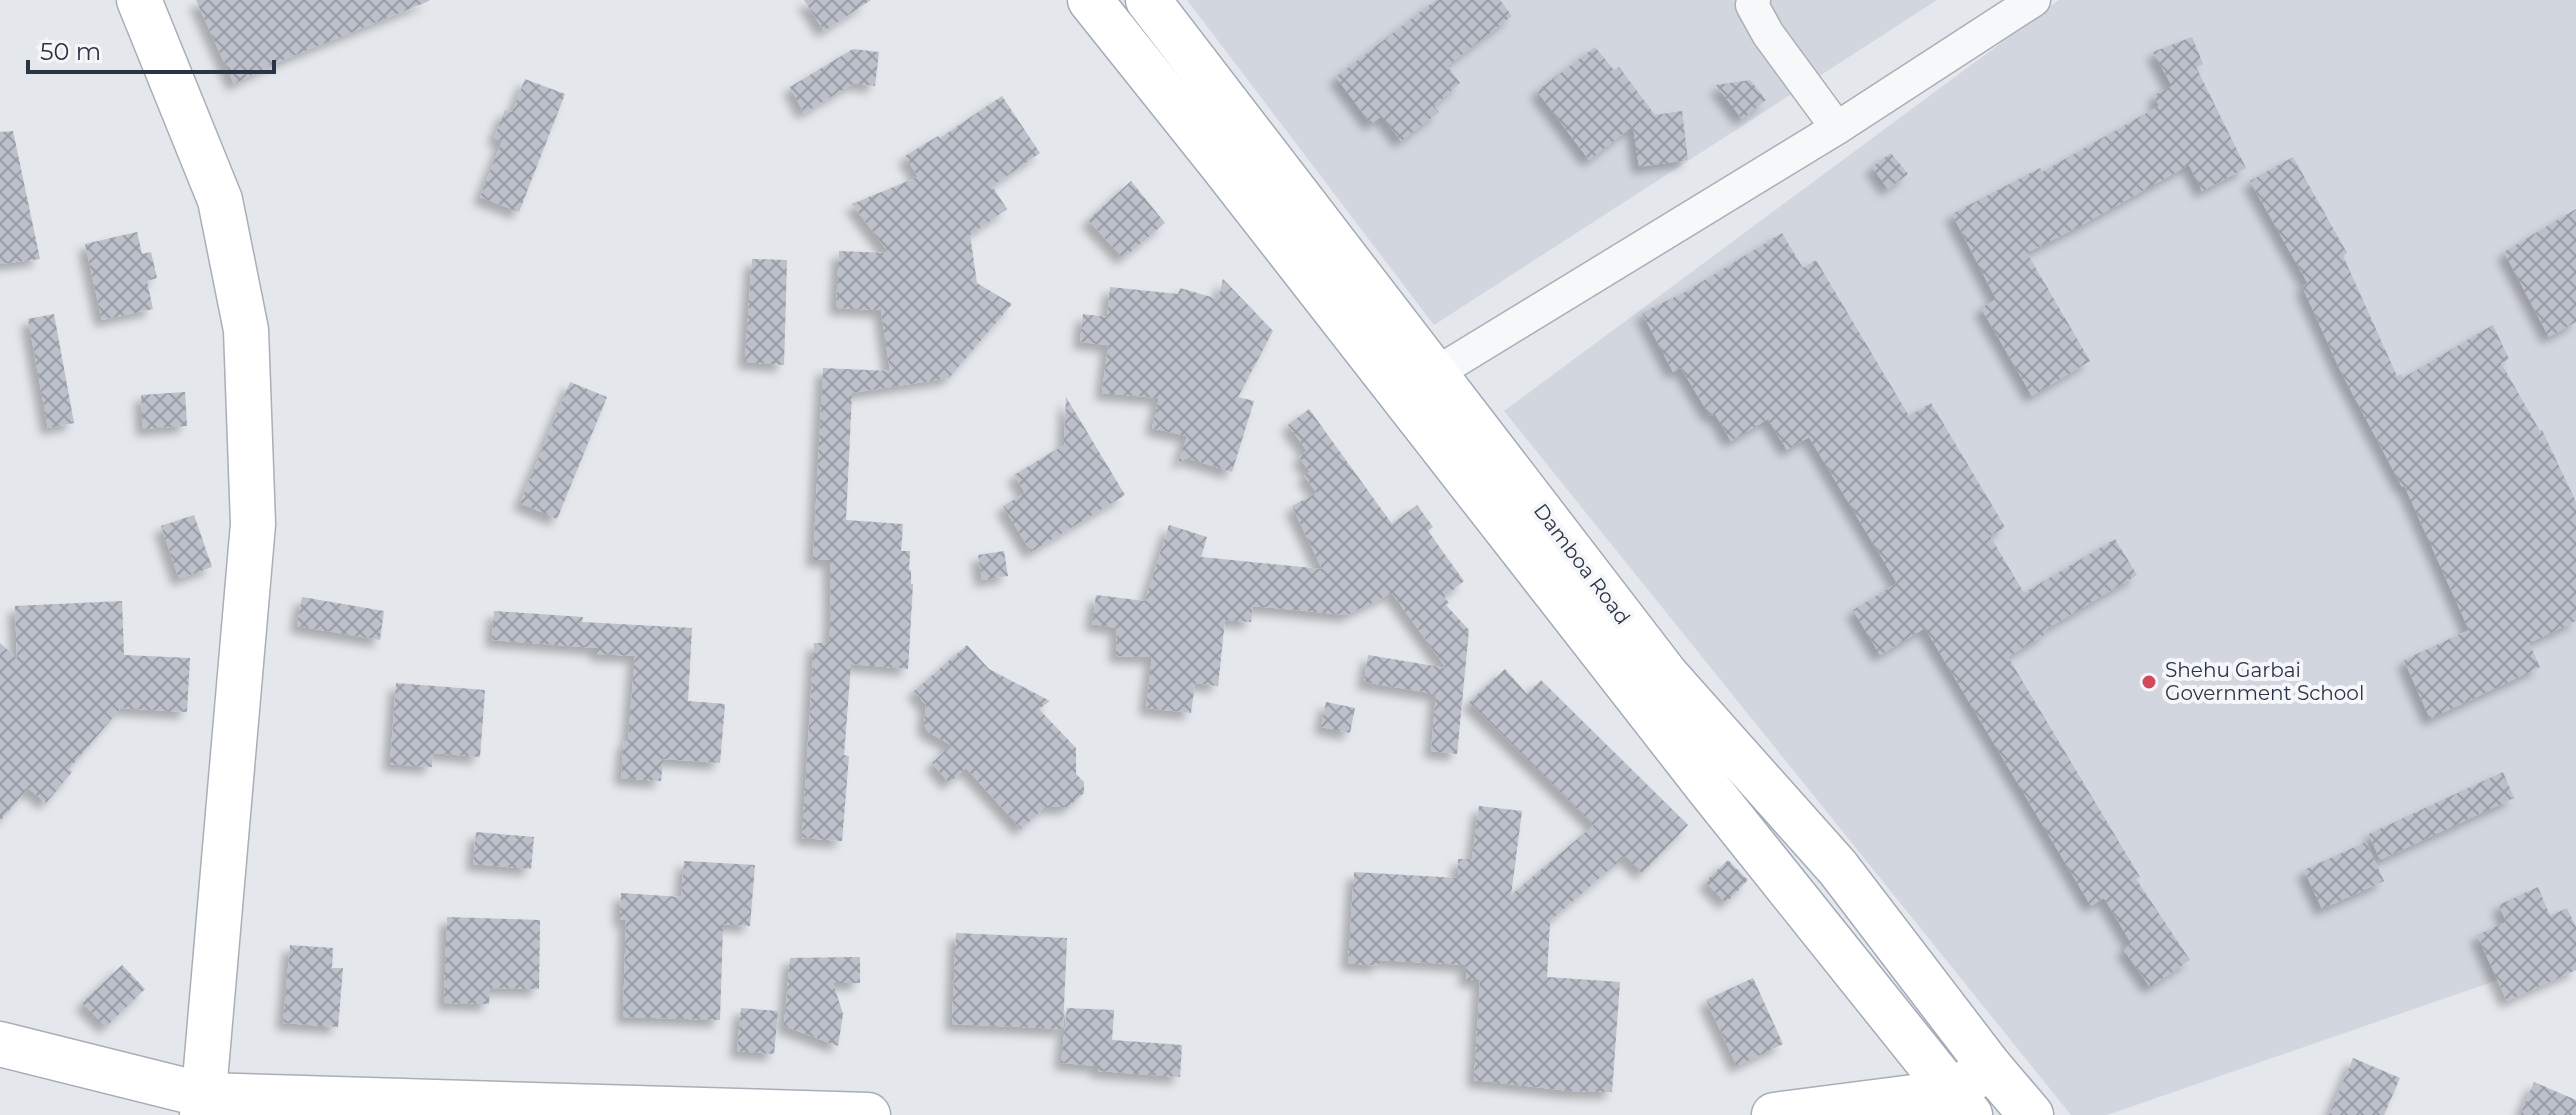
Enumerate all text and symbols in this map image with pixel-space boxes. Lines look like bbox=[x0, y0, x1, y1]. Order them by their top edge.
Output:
scale bar bbox=[28, 24, 274, 74]
text: 50 m bbox=[40, 37, 101, 66]
street label: Damboa Road bbox=[1529, 499, 1635, 629]
place label: Shehu Garbai Government School bbox=[2165, 658, 2364, 705]
marker: Shehu Garbai Government School bbox=[2140, 673, 2158, 691]

